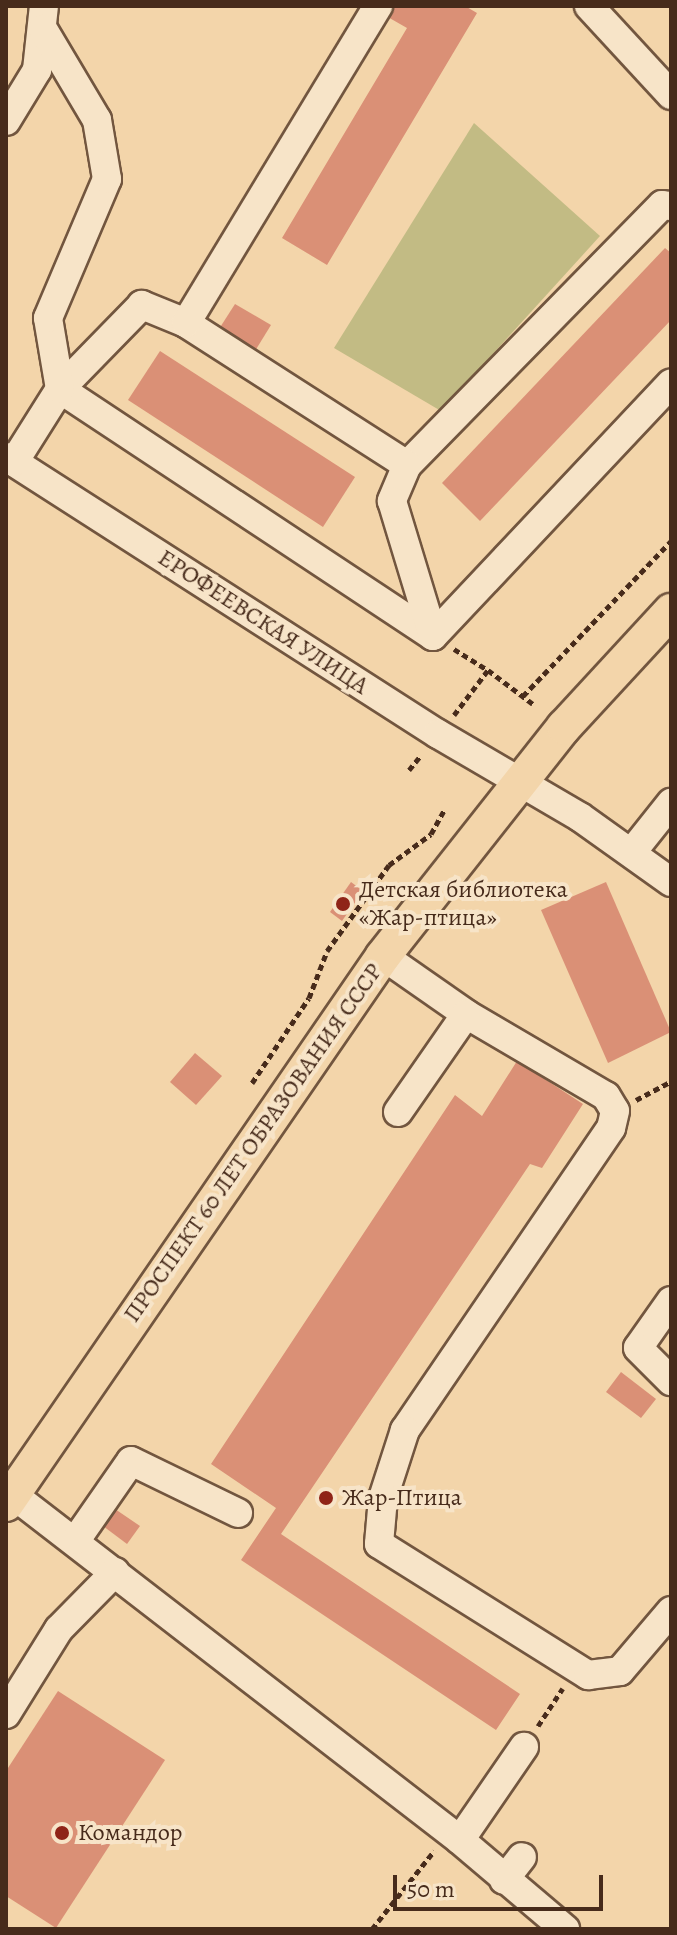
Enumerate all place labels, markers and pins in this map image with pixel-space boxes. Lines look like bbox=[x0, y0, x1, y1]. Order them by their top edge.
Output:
place label: Детская библиотека «Жар-птица» bbox=[359, 876, 568, 932]
marker: Детская библиотека «Жар-птица» bbox=[334, 895, 352, 913]
place label: Жар-Птица bbox=[342, 1484, 462, 1512]
marker: Жар-Птица bbox=[317, 1489, 335, 1507]
place label: Командор bbox=[78, 1819, 182, 1847]
marker: Командор bbox=[53, 1824, 71, 1842]

